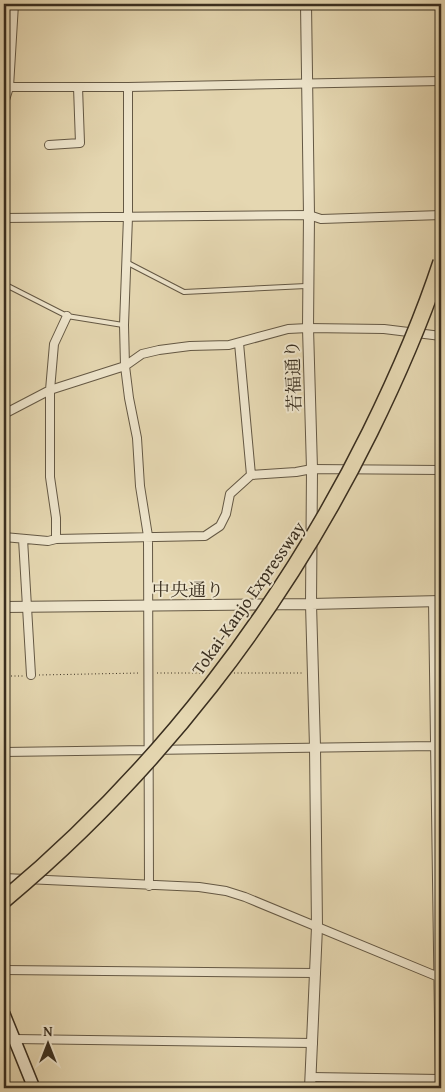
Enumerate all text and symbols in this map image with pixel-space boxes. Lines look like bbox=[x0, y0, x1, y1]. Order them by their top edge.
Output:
street label: 若福通り bbox=[278, 340, 308, 412]
street label: Tokai-Kanjo Expressway bbox=[185, 515, 311, 681]
street label: 中央通り bbox=[152, 576, 224, 603]
north arrow bbox=[22, 1020, 72, 1070]
text: N bbox=[43, 1021, 53, 1041]

